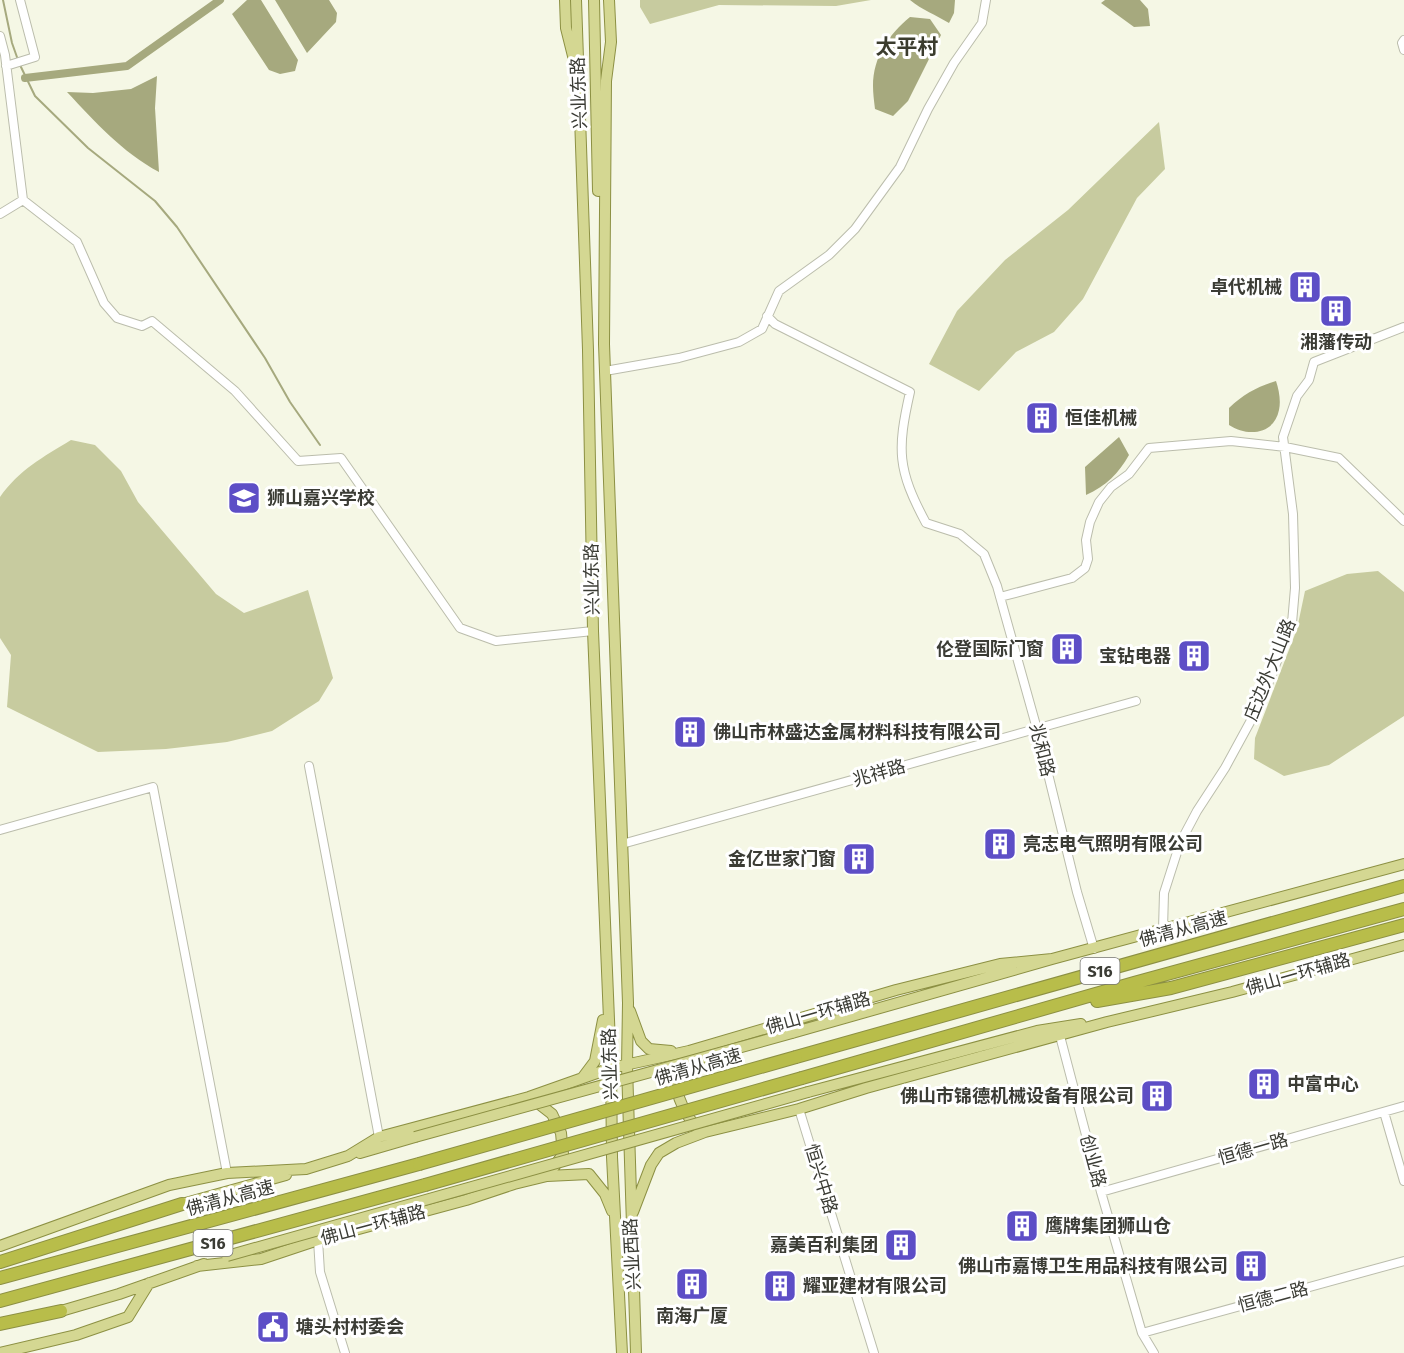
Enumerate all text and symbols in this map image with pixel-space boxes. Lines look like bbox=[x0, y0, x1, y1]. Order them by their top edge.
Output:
district label: 太平村 bbox=[876, 34, 939, 60]
street label: 兴业东路 bbox=[567, 57, 591, 129]
building icon: 卓代机械 bbox=[1287, 269, 1323, 305]
place label: 卓代机械 bbox=[1210, 276, 1282, 298]
building icon: 湘藩传动 bbox=[1318, 293, 1354, 329]
place label: 湘藩传动 bbox=[1300, 331, 1372, 353]
building icon: 恒佳机械 bbox=[1024, 400, 1060, 436]
place label: 恒佳机械 bbox=[1065, 407, 1137, 429]
school or university icon: 狮山嘉兴学校 bbox=[226, 480, 262, 516]
place label: 狮山嘉兴学校 bbox=[267, 487, 375, 509]
street label: 兴业东路 bbox=[580, 543, 604, 615]
street label: 庄边外大山路 bbox=[1240, 616, 1300, 724]
building icon: 伦登国际门窗 bbox=[1049, 631, 1085, 667]
place label: 伦登国际门窗 bbox=[936, 638, 1044, 660]
building icon: 宝钻电器 bbox=[1176, 638, 1212, 674]
place label: 宝钻电器 bbox=[1099, 645, 1171, 667]
building icon: 佛山市林盛达金属材料科技有限公司 bbox=[672, 714, 708, 750]
place label: 佛山市林盛达金属材料科技有限公司 bbox=[713, 721, 1001, 743]
street label: 兆和路 bbox=[1025, 721, 1059, 779]
street label: 兆祥路 bbox=[850, 755, 908, 791]
building icon: 亮志电气照明有限公司 bbox=[982, 826, 1018, 862]
place label: 亮志电气照明有限公司 bbox=[1023, 833, 1203, 855]
building icon: 金亿世家门窗 bbox=[841, 841, 877, 877]
place label: 金亿世家门窗 bbox=[728, 848, 836, 870]
street label: 佛清从高速 bbox=[1137, 907, 1229, 951]
street label: 佛山一环辅路 bbox=[1243, 949, 1353, 999]
road number: S16 bbox=[1080, 958, 1120, 984]
street label: 佛山一环辅路 bbox=[763, 988, 873, 1038]
street label: 兴业东路 bbox=[598, 1028, 622, 1100]
street label: 佛清从高速 bbox=[652, 1044, 744, 1090]
building icon: 中富中心 bbox=[1246, 1066, 1282, 1102]
place label: 中富中心 bbox=[1287, 1073, 1359, 1095]
building icon: 佛山市锦德机械设备有限公司 bbox=[1139, 1078, 1175, 1114]
place label: 佛山市锦德机械设备有限公司 bbox=[900, 1085, 1134, 1107]
street label: 恒德一路 bbox=[1215, 1129, 1291, 1169]
street label: 创业路 bbox=[1075, 1132, 1111, 1190]
street label: 恒兴中路 bbox=[800, 1141, 842, 1217]
street label: 佛清从高速 bbox=[184, 1176, 276, 1220]
street label: 佛山一环辅路 bbox=[318, 1200, 428, 1250]
building icon: 鹰牌集团狮山仓 bbox=[1004, 1208, 1040, 1244]
place label: 鹰牌集团狮山仓 bbox=[1045, 1215, 1171, 1237]
street label: 兴业西路 bbox=[619, 1217, 645, 1291]
building icon: 嘉美百利集团 bbox=[883, 1227, 919, 1263]
road number: S16 bbox=[194, 1230, 232, 1256]
place label: 嘉美百利集团 bbox=[770, 1234, 878, 1256]
building icon: 佛山市嘉博卫生用品科技有限公司 bbox=[1233, 1248, 1269, 1284]
place label: 佛山市嘉博卫生用品科技有限公司 bbox=[958, 1255, 1228, 1277]
building icon: 南海广厦 bbox=[674, 1266, 710, 1302]
building icon: 耀亚建材有限公司 bbox=[762, 1268, 798, 1304]
place label: 耀亚建材有限公司 bbox=[803, 1275, 947, 1297]
street label: 恒德二路 bbox=[1235, 1277, 1311, 1317]
place label: 南海广厦 bbox=[656, 1305, 728, 1327]
public building icon: 塘头村村委会 bbox=[255, 1309, 291, 1345]
place label: 塘头村村委会 bbox=[296, 1316, 404, 1338]

